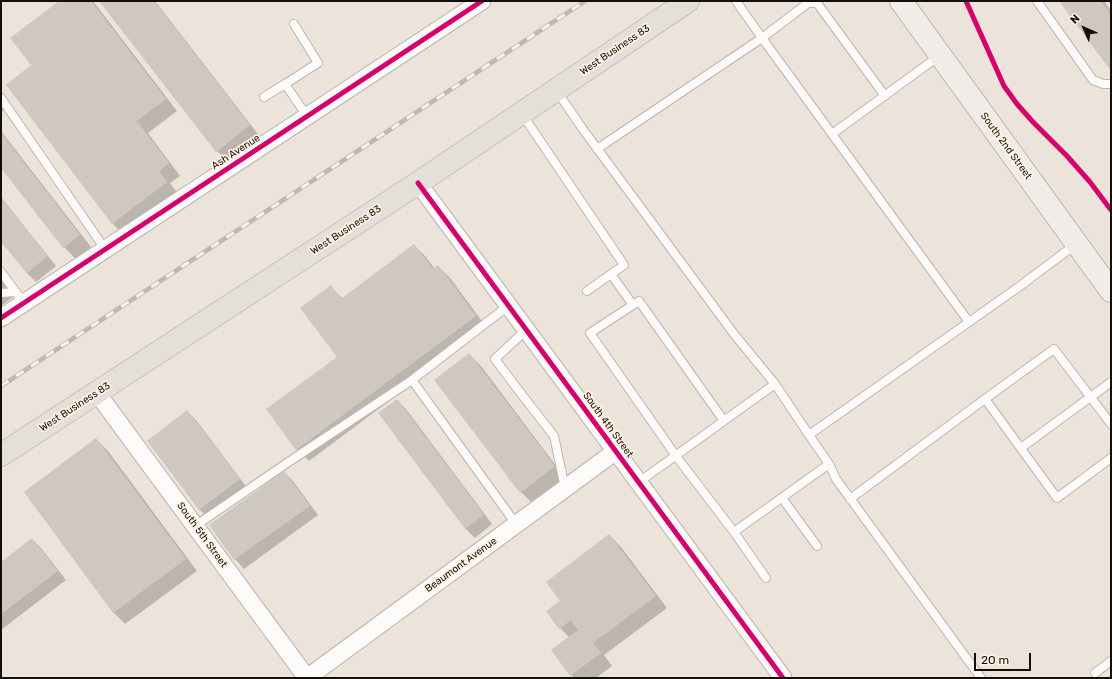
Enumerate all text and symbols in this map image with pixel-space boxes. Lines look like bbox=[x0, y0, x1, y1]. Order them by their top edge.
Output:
north arrow bbox=[1064, 8, 1104, 48]
text: N bbox=[1068, 12, 1083, 27]
street label: West Business 83 bbox=[578, 22, 652, 78]
street label: South 2nd Street bbox=[978, 110, 1034, 182]
street label: Ash Avenue bbox=[210, 132, 262, 172]
street label: West Business 83 bbox=[308, 203, 384, 257]
street label: West Business 83 bbox=[37, 380, 113, 434]
street label: South 4th Street bbox=[580, 390, 636, 460]
street label: South 5th Street bbox=[174, 500, 230, 570]
street label: Beaumont Avenue bbox=[423, 535, 499, 595]
scale bar bbox=[976, 645, 1033, 671]
text: 20 m bbox=[981, 653, 1009, 667]

